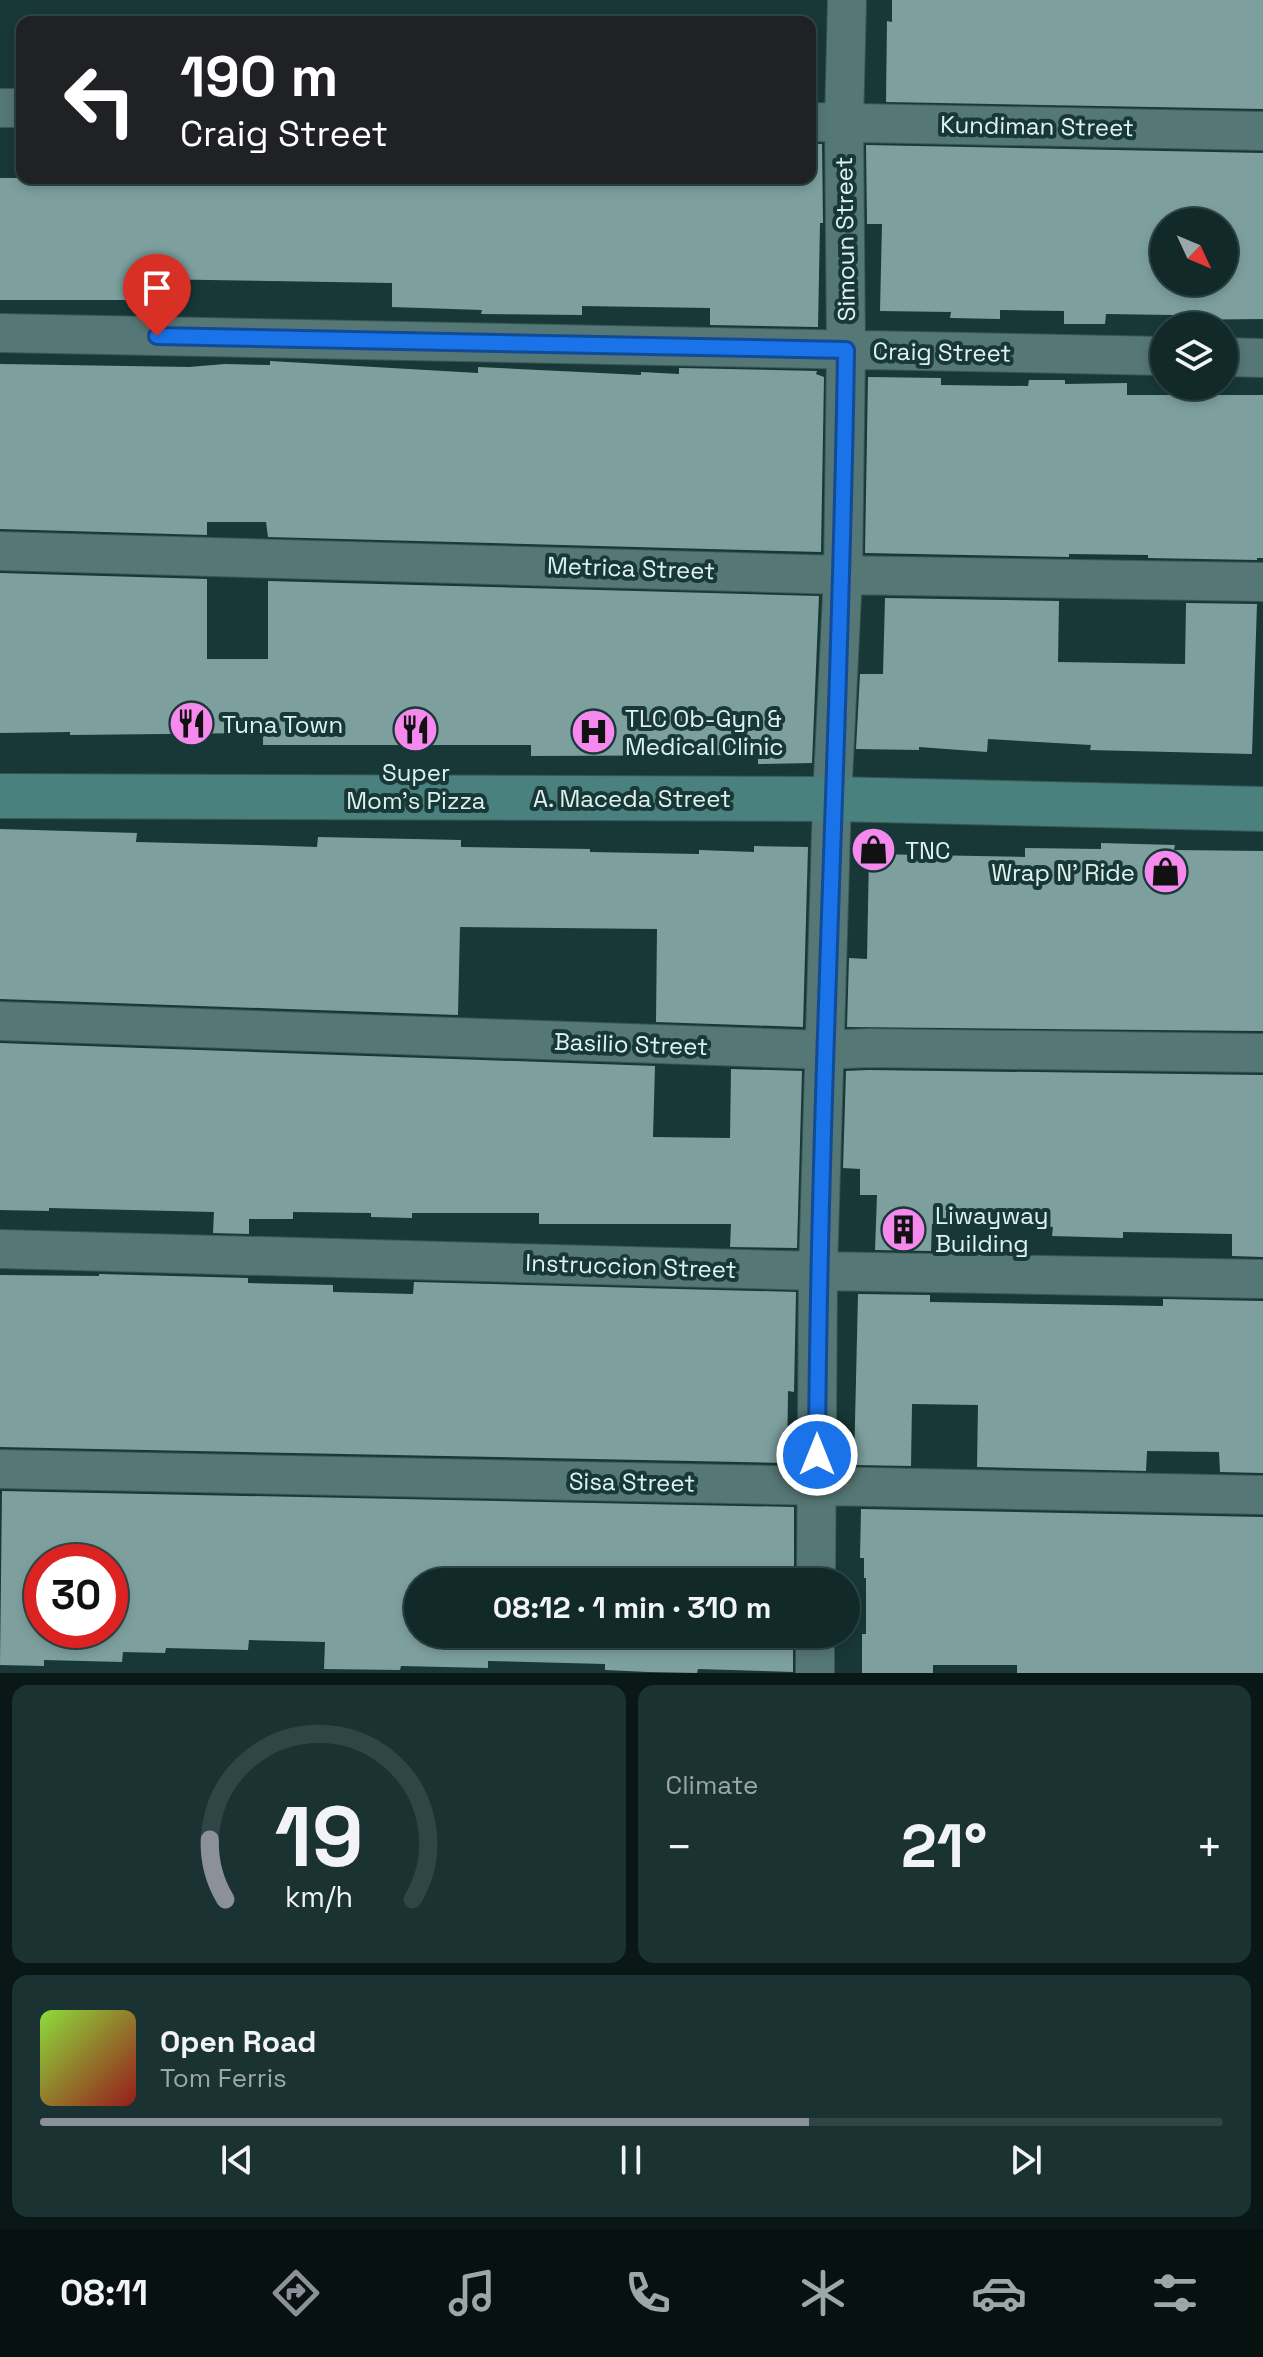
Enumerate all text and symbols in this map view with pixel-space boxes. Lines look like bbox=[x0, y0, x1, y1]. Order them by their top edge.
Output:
text: 190 m bbox=[180, 41, 338, 112]
icon: left bbox=[48, 48, 152, 152]
street label: Kundiman Street bbox=[940, 109, 1134, 143]
text: Craig Street bbox=[180, 111, 388, 157]
street label: Simoun Street bbox=[828, 156, 862, 322]
north arrow bbox=[1150, 208, 1238, 296]
map controls bbox=[1150, 208, 1238, 400]
pin bbox=[123, 254, 191, 336]
icon: arrive bbox=[135, 266, 179, 310]
button: layers bbox=[1150, 312, 1238, 400]
street label: Craig Street bbox=[872, 335, 1012, 369]
street label: Metrica Street bbox=[546, 550, 716, 586]
restaurant icon: Tuna Town bbox=[167, 700, 215, 748]
place label: TLC Ob-Gyn & Medical Clinic bbox=[625, 703, 784, 762]
restaurant icon: Super Mom's Pizza bbox=[392, 706, 440, 754]
hospital icon: TLC Ob-Gyn & Medical Clinic bbox=[570, 708, 618, 756]
place label: Tuna Town bbox=[222, 709, 343, 740]
place label: Super Mom's Pizza bbox=[346, 757, 486, 816]
street label: A. Maceda Street bbox=[533, 783, 731, 814]
shop icon: TNC bbox=[850, 826, 898, 874]
place label: TNC bbox=[905, 835, 950, 866]
shop icon: Wrap N' Ride bbox=[1142, 848, 1190, 896]
place label: Wrap N' Ride bbox=[991, 857, 1135, 888]
street label: Basilio Street bbox=[553, 1026, 709, 1062]
place label: Liwayway Building bbox=[935, 1200, 1048, 1259]
building icon: Liwayway Building bbox=[880, 1205, 928, 1253]
street label: Instruccion Street bbox=[525, 1247, 737, 1285]
position arrow bbox=[775, 1413, 859, 1497]
street label: Sisa Street bbox=[569, 1465, 695, 1499]
speed limit sign: 30 bbox=[24, 1544, 128, 1648]
text: 08:12 · 1 min · 310 m bbox=[493, 1588, 771, 1627]
text: Climate bbox=[666, 1768, 758, 1802]
text: 19 bbox=[274, 1784, 363, 1890]
text: 21° bbox=[901, 1808, 987, 1885]
text: − bbox=[666, 1819, 693, 1875]
text: + bbox=[1196, 1819, 1223, 1875]
text: km/h bbox=[285, 1879, 353, 1915]
text: Open Road bbox=[160, 2022, 316, 2061]
text: Tom Ferris bbox=[160, 2061, 287, 2095]
icon: previous bbox=[215, 2138, 259, 2182]
icon: pause bbox=[609, 2138, 653, 2182]
icon: next bbox=[1004, 2138, 1048, 2182]
icon: directions bbox=[268, 2265, 324, 2321]
icon: music bbox=[444, 2265, 500, 2321]
icon: phone bbox=[620, 2265, 676, 2321]
icon: climate bbox=[795, 2265, 851, 2321]
icon: car bbox=[971, 2265, 1027, 2321]
icon: filters bbox=[1147, 2265, 1203, 2321]
text: 08:11 bbox=[60, 2270, 148, 2316]

